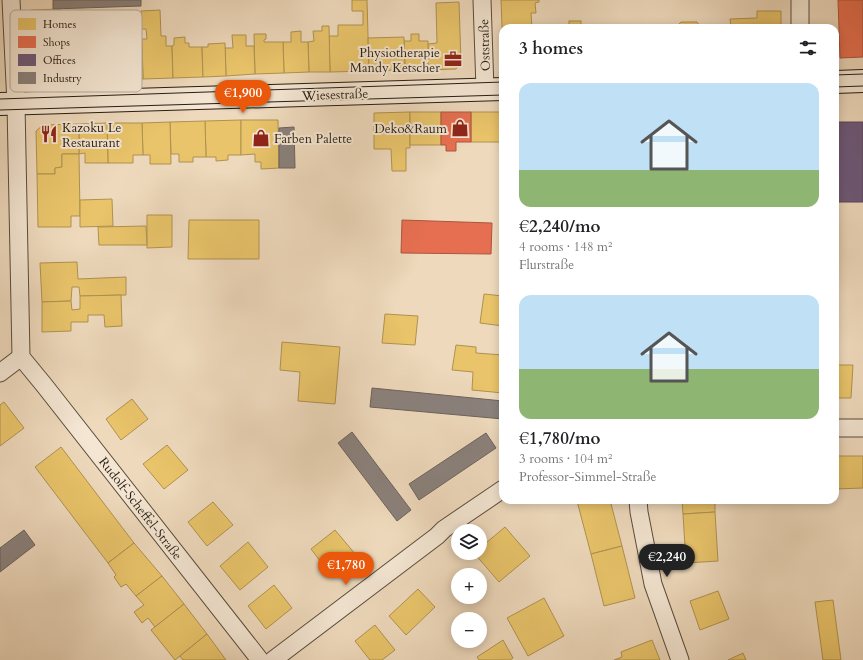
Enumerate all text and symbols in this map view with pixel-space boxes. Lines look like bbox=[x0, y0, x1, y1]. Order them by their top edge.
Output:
legend bbox=[10, 10, 142, 92]
text: Homes bbox=[43, 17, 76, 32]
street label: Oststraße bbox=[475, 18, 495, 71]
text: Shops bbox=[43, 35, 70, 50]
text: 3 homes bbox=[519, 37, 583, 60]
icon: filters bbox=[797, 37, 819, 59]
place label: Physiotherapie Mandy Ketscher bbox=[350, 44, 440, 77]
office icon: Physiotherapie Mandy Ketscher bbox=[443, 49, 463, 69]
text: Offices bbox=[43, 53, 76, 68]
text: Industry bbox=[43, 71, 82, 86]
pin: €1,900 bbox=[210, 80, 276, 114]
text: €1,900 bbox=[224, 84, 262, 102]
street label: Wiesestraße bbox=[300, 85, 369, 105]
icon: home bbox=[633, 109, 705, 181]
shop icon: Deko&Raum bbox=[450, 118, 470, 138]
place label: Kazoku Le Restaurant bbox=[62, 119, 122, 152]
place label: Deko&Raum bbox=[374, 120, 447, 138]
restaurant icon: Kazoku Le Restaurant bbox=[39, 124, 59, 144]
shop icon: Farben Palette bbox=[251, 128, 271, 148]
place label: Farben Palette bbox=[274, 130, 352, 148]
text: €2,240/mo bbox=[519, 215, 601, 238]
text: 4 rooms · 148 m² bbox=[519, 238, 612, 256]
text: Flurstraße bbox=[519, 256, 574, 274]
icon: home bbox=[633, 321, 705, 393]
text: €1,780/mo bbox=[519, 427, 601, 450]
text: 3 rooms · 104 m² bbox=[519, 450, 612, 468]
street label: Rudolf-Scheffel-Straße bbox=[94, 453, 186, 564]
text: Professor-Simmel-Straße bbox=[519, 468, 656, 486]
map controls bbox=[451, 524, 487, 648]
button: layers bbox=[451, 524, 487, 560]
pin: €2,240 bbox=[634, 544, 700, 578]
text: €2,240 bbox=[648, 548, 686, 566]
pin: €1,780 bbox=[313, 552, 379, 586]
text: €1,780 bbox=[327, 556, 365, 574]
button: + bbox=[451, 568, 487, 604]
button: − bbox=[451, 612, 487, 648]

